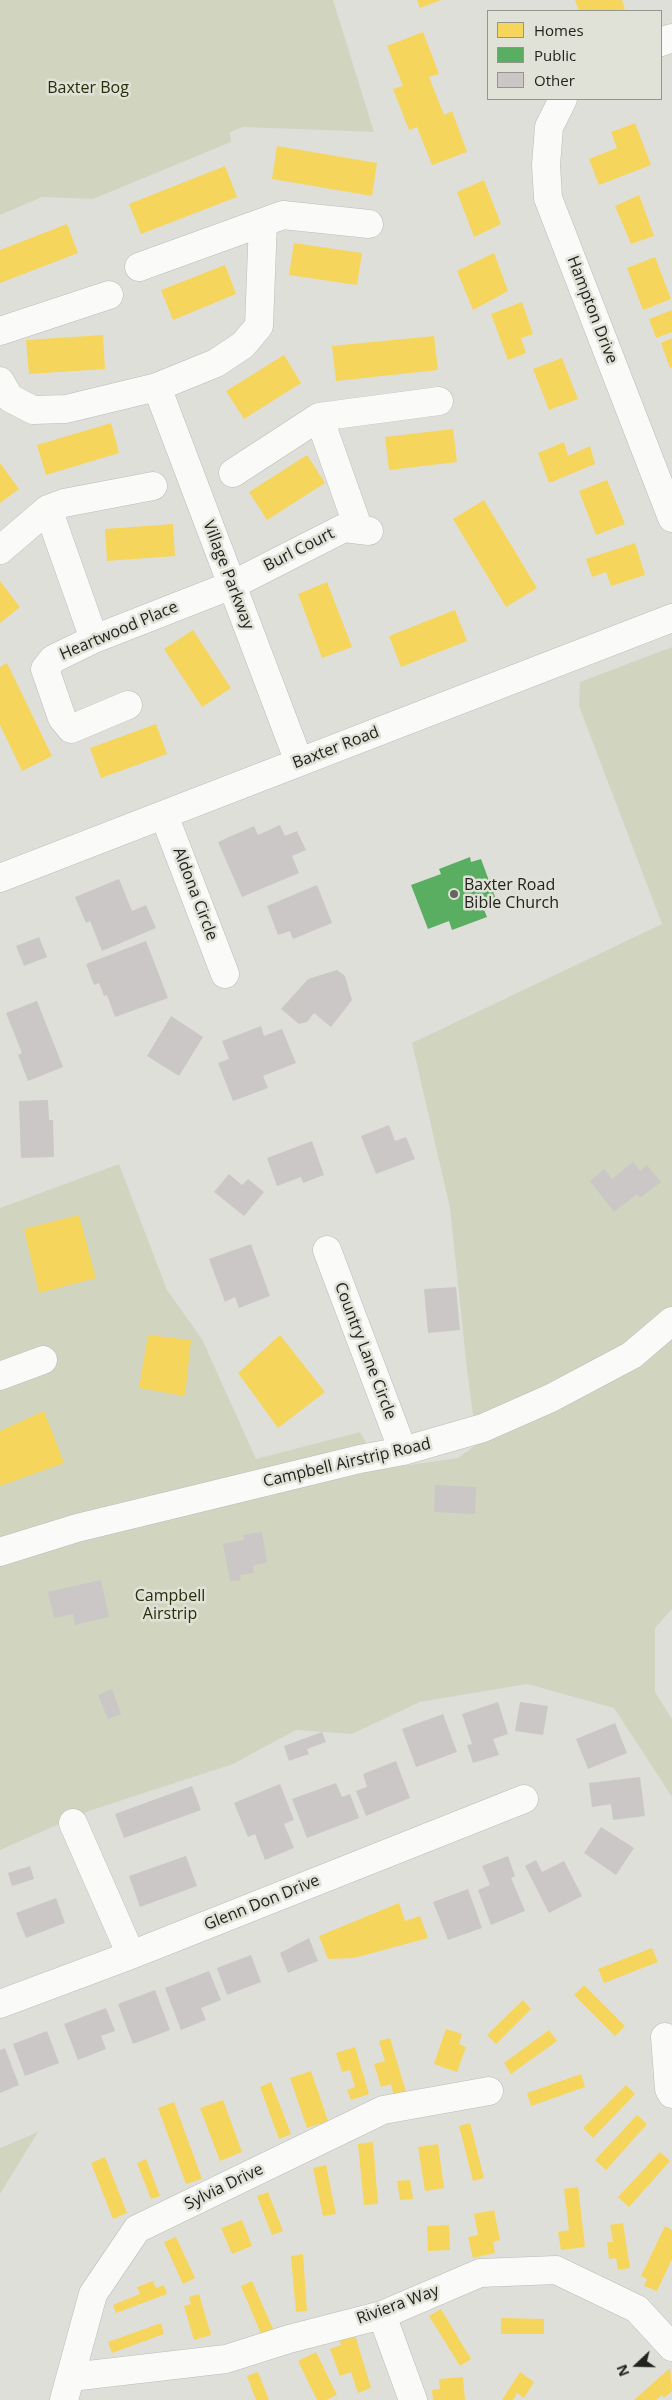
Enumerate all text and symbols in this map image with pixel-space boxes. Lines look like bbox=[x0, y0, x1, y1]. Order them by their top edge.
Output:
legend bbox=[487, 10, 662, 100]
text: Homes bbox=[534, 20, 584, 40]
text: Public bbox=[534, 45, 576, 65]
text: Other bbox=[534, 70, 575, 90]
park label: Baxter Bog bbox=[47, 78, 129, 98]
street label: Hampton Drive bbox=[563, 253, 621, 367]
street label: Village Parkway bbox=[198, 518, 258, 632]
street label: Burl Court bbox=[260, 524, 338, 576]
street label: Heartwood Place bbox=[57, 597, 181, 665]
street label: Baxter Road bbox=[290, 723, 382, 773]
street label: Aldona Circle bbox=[169, 845, 221, 943]
place label: Baxter Road Bible Church bbox=[464, 875, 559, 913]
marker: Baxter Road Bible Church bbox=[448, 888, 460, 900]
street label: Country Lane Circle bbox=[330, 1280, 400, 1422]
street label: Campbell Airstrip Road bbox=[261, 1434, 433, 1492]
park label: Campbell Airstrip bbox=[135, 1586, 205, 1624]
street label: Glenn Don Drive bbox=[201, 1871, 323, 1935]
street label: Sylvia Drive bbox=[182, 2160, 266, 2214]
street label: Riviera Way bbox=[354, 2281, 442, 2329]
north arrow bbox=[612, 2340, 662, 2390]
text: N bbox=[612, 2362, 633, 2379]

